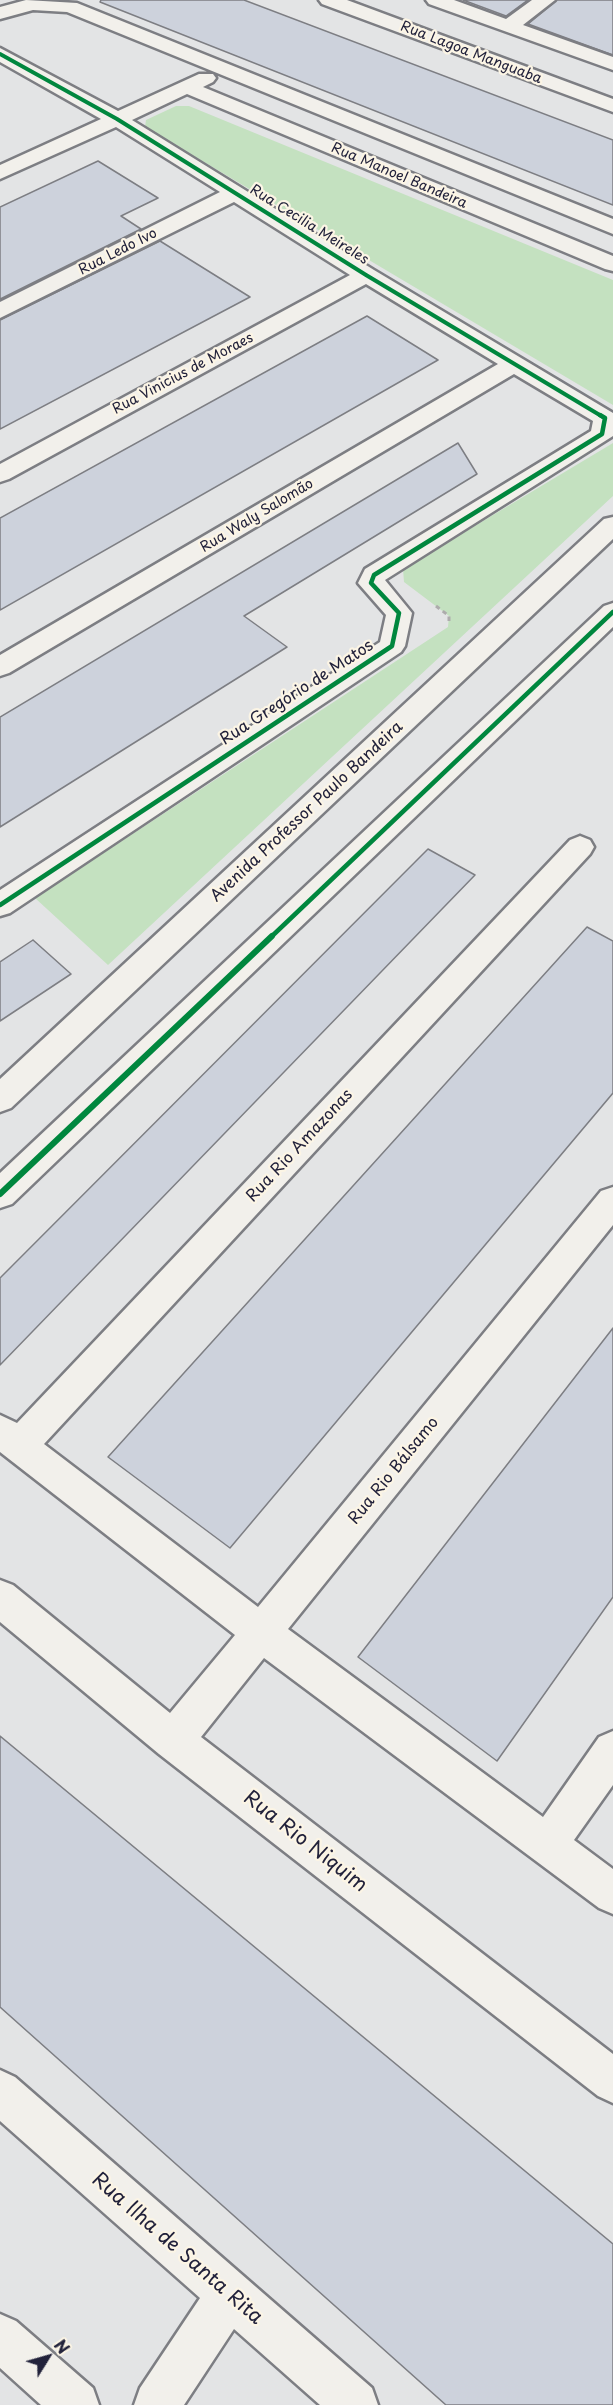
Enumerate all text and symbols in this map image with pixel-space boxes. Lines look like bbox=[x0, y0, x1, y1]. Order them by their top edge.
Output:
street label: Rua Lagoa Manguaba bbox=[398, 18, 544, 88]
street label: Rua Manoel Bandeira bbox=[328, 140, 470, 212]
street label: Rua Cecilia Meireles bbox=[246, 182, 372, 268]
street label: Rua Ledo Ivo bbox=[76, 225, 160, 279]
street label: Rua Vinicius de Moraes bbox=[110, 330, 256, 418]
street label: Rua Waly Salomão bbox=[197, 476, 317, 556]
street label: Rua Gregório de Matos bbox=[217, 636, 377, 750]
street label: Avenida Professor Paulo Bandeira bbox=[207, 718, 407, 906]
street label: Rua Rio Amazonas bbox=[243, 1086, 357, 1206]
street label: Rua Rio Bálsamo bbox=[345, 1414, 443, 1528]
street label: Rua Rio Niquim bbox=[238, 1786, 372, 1898]
street label: Rua llha de Santa Rita bbox=[86, 2168, 268, 2330]
north arrow bbox=[18, 2327, 78, 2387]
text: N bbox=[49, 2334, 76, 2358]

